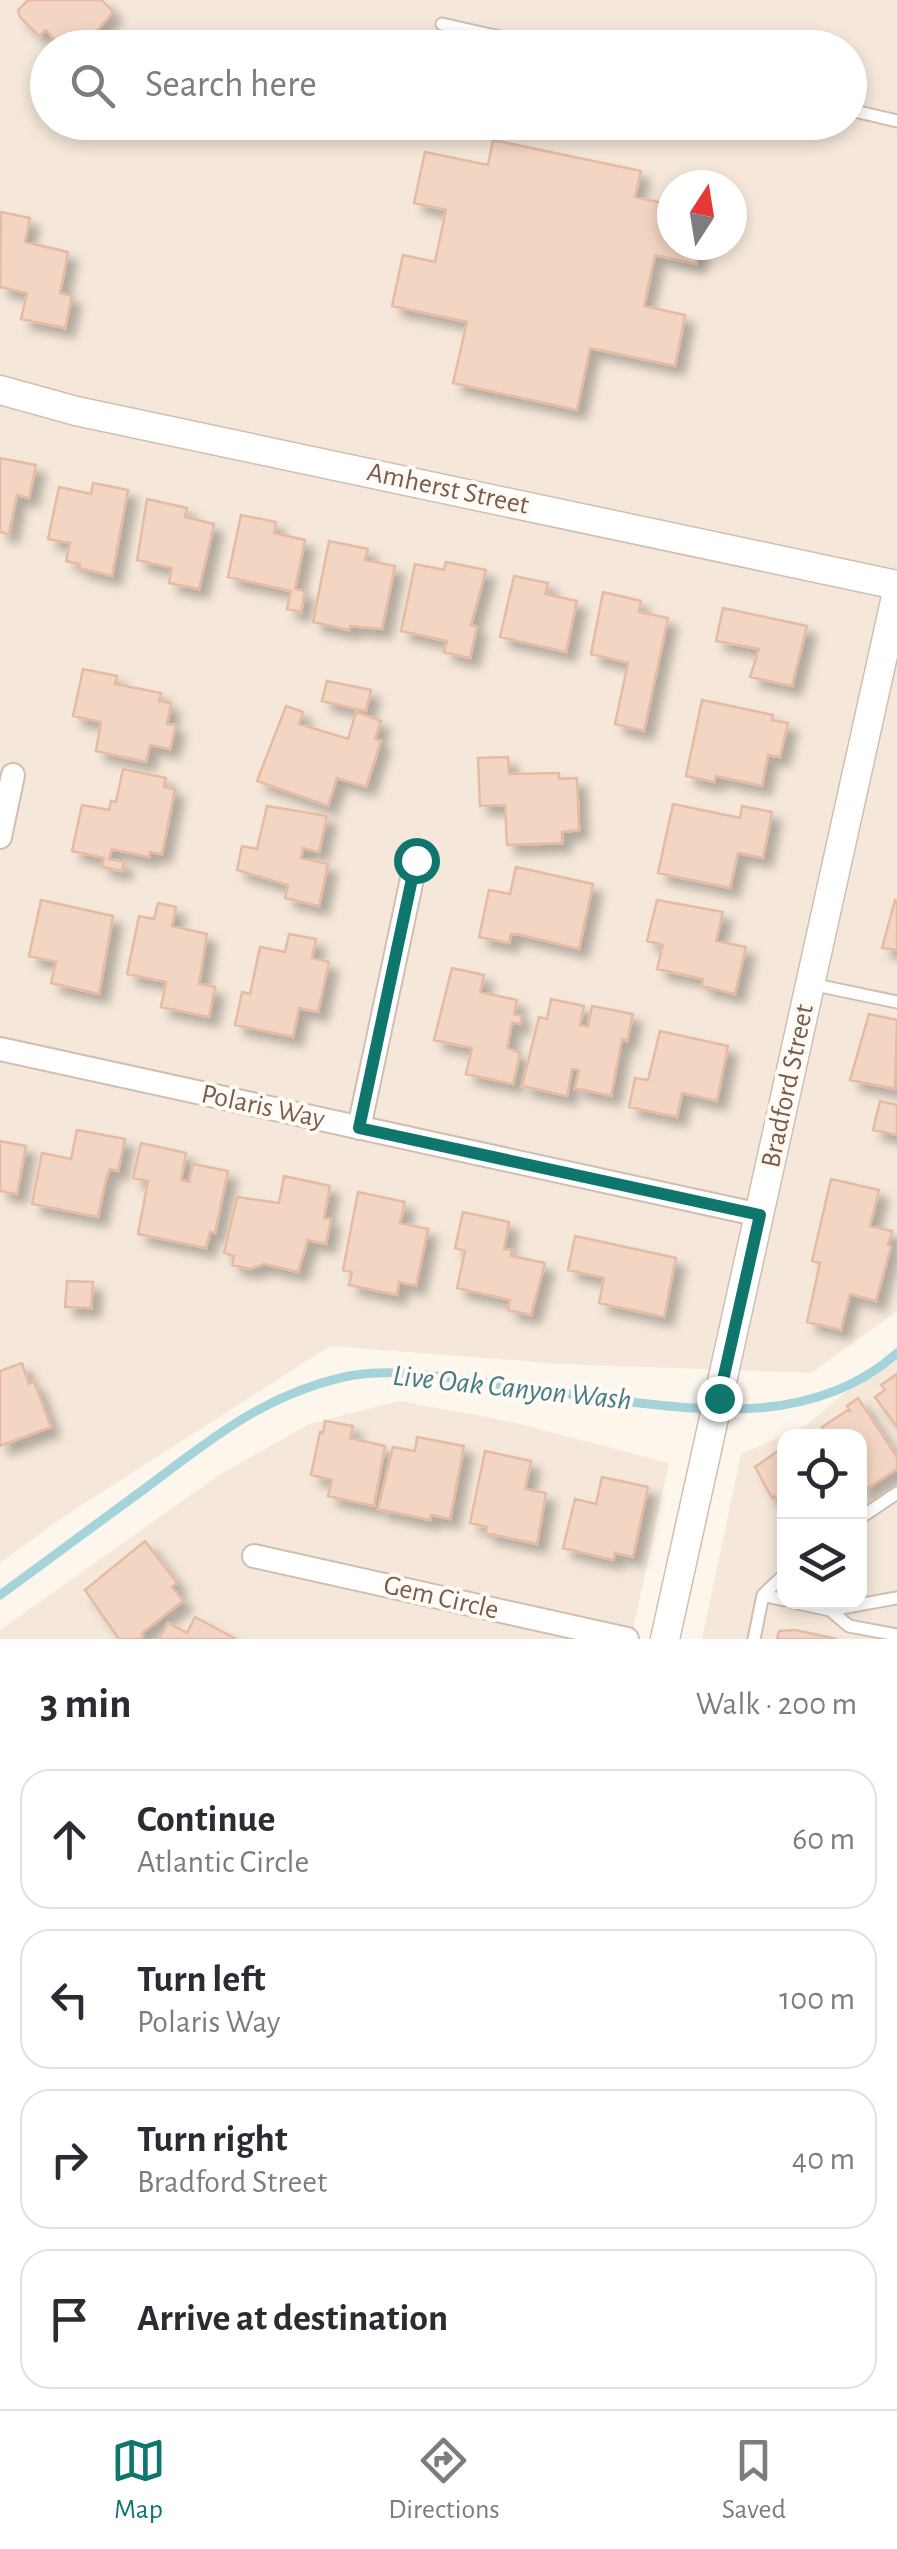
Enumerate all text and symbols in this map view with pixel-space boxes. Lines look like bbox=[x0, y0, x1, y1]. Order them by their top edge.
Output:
search box bbox=[30, 30, 867, 140]
icon: search bbox=[65, 58, 120, 113]
text: Search here bbox=[145, 66, 317, 104]
north arrow bbox=[657, 170, 747, 260]
street label: Amherst Street bbox=[365, 458, 531, 520]
route start bbox=[394, 838, 440, 884]
street label: Bradford Street bbox=[757, 1002, 819, 1170]
street label: Polaris Way bbox=[199, 1080, 327, 1134]
water label: Live Oak Canyon Wash bbox=[391, 1361, 633, 1415]
route end bbox=[697, 1376, 743, 1422]
map controls bbox=[777, 1429, 867, 1609]
button: locate bbox=[777, 1429, 867, 1519]
button: layers bbox=[777, 1519, 867, 1609]
street label: Gem Circle bbox=[381, 1571, 501, 1625]
text: 3 min bbox=[40, 1683, 132, 1725]
text: Walk · 200 m bbox=[696, 1688, 857, 1720]
text: Continue bbox=[137, 1801, 275, 1839]
icon: ahead bbox=[42, 1812, 97, 1867]
text: 60 m bbox=[792, 1823, 855, 1855]
text: Atlantic Circle bbox=[137, 1846, 309, 1878]
text: Turn left bbox=[137, 1961, 265, 1999]
icon: left bbox=[42, 1972, 97, 2027]
text: 100 m bbox=[779, 1983, 855, 2015]
text: Polaris Way bbox=[137, 2006, 280, 2038]
text: Turn right bbox=[137, 2121, 287, 2159]
icon: right bbox=[42, 2132, 97, 2187]
text: 40 m bbox=[792, 2143, 855, 2175]
text: Bradford Street bbox=[137, 2166, 327, 2198]
icon: arrive bbox=[42, 2292, 97, 2347]
text: Arrive at destination bbox=[137, 2300, 448, 2338]
tab: Map bbox=[111, 2433, 166, 2527]
tab: Directions bbox=[388, 2433, 500, 2527]
tab: Saved bbox=[722, 2433, 786, 2527]

